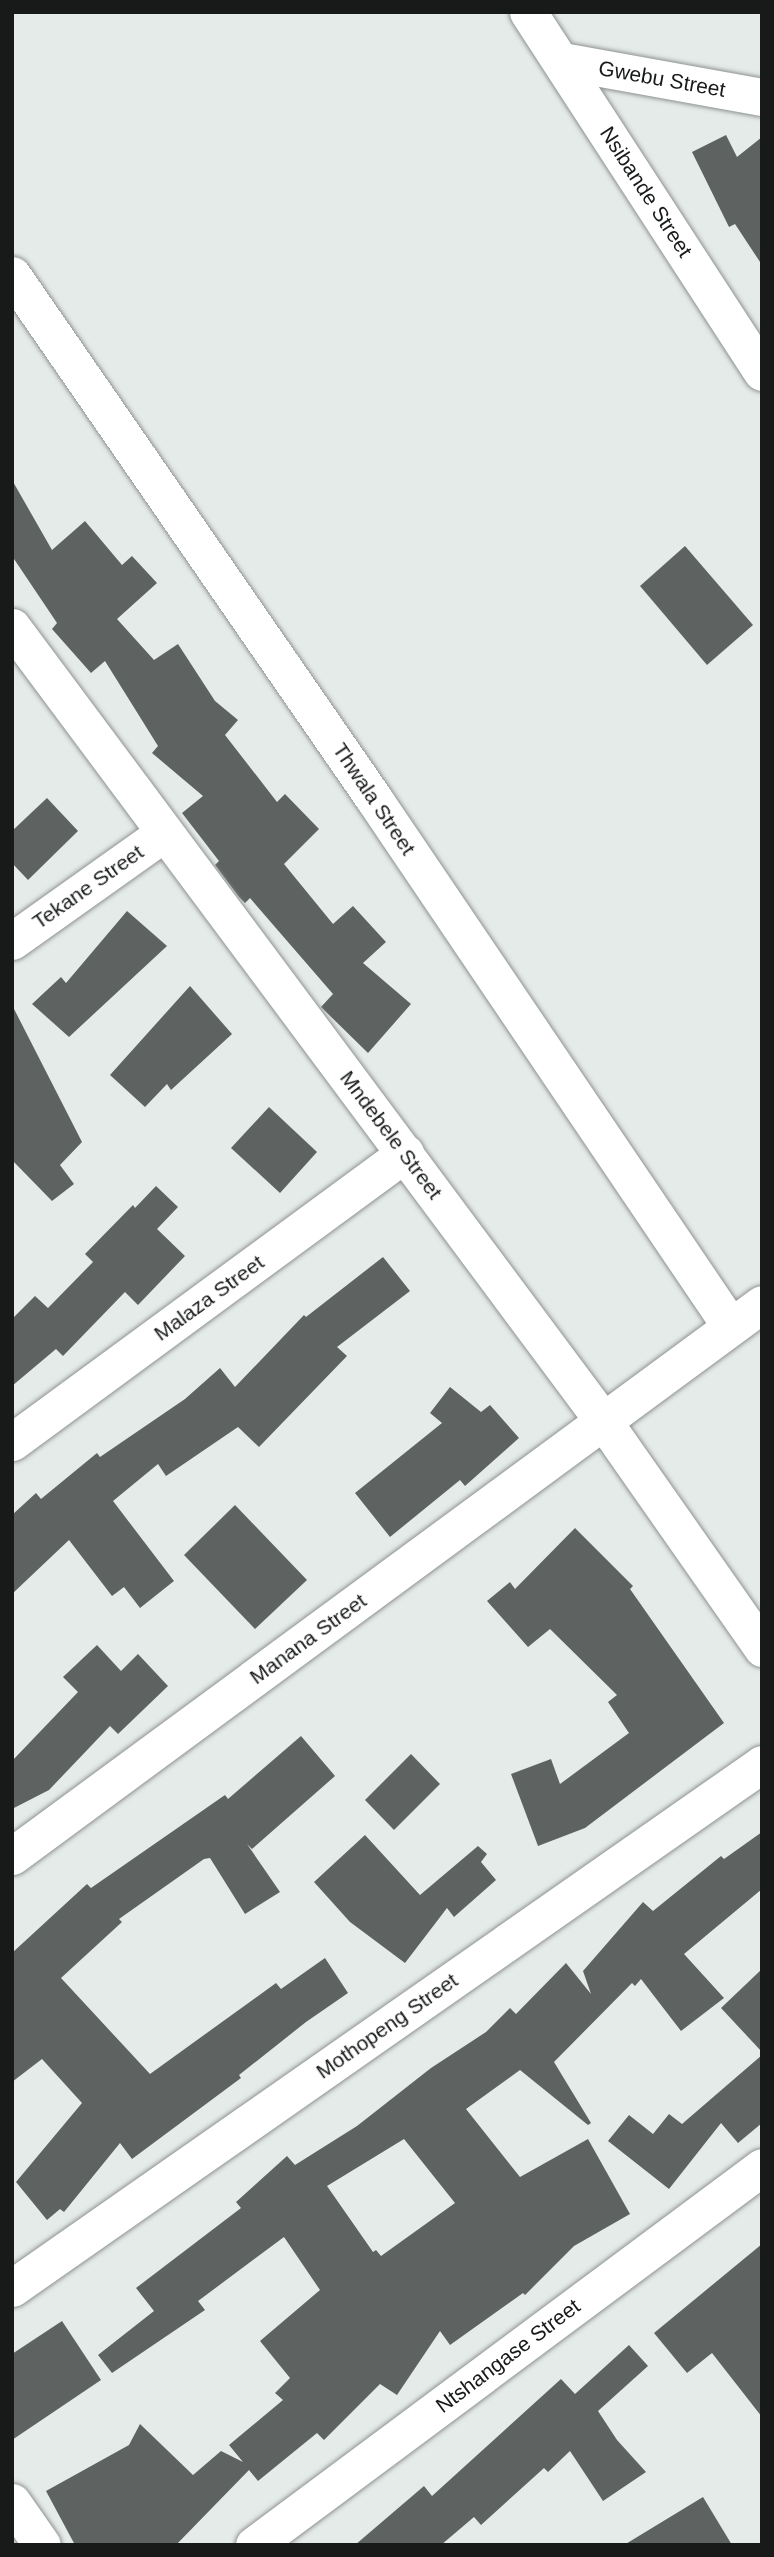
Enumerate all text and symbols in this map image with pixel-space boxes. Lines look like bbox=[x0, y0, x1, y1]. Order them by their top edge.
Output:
street label: Gwebu Street bbox=[597, 55, 727, 103]
street label: Nsibande Street bbox=[594, 122, 698, 262]
street label: Thwala Street bbox=[327, 738, 421, 860]
street label: Tekane Street bbox=[28, 840, 148, 934]
street label: Mndebele Street bbox=[335, 1066, 447, 1204]
street label: Malaza Street bbox=[149, 1250, 269, 1346]
street label: Manana Street bbox=[245, 1588, 371, 1690]
street label: Mothopeng Street bbox=[311, 1968, 463, 2084]
street label: Ntshangase Street bbox=[431, 2294, 585, 2418]

